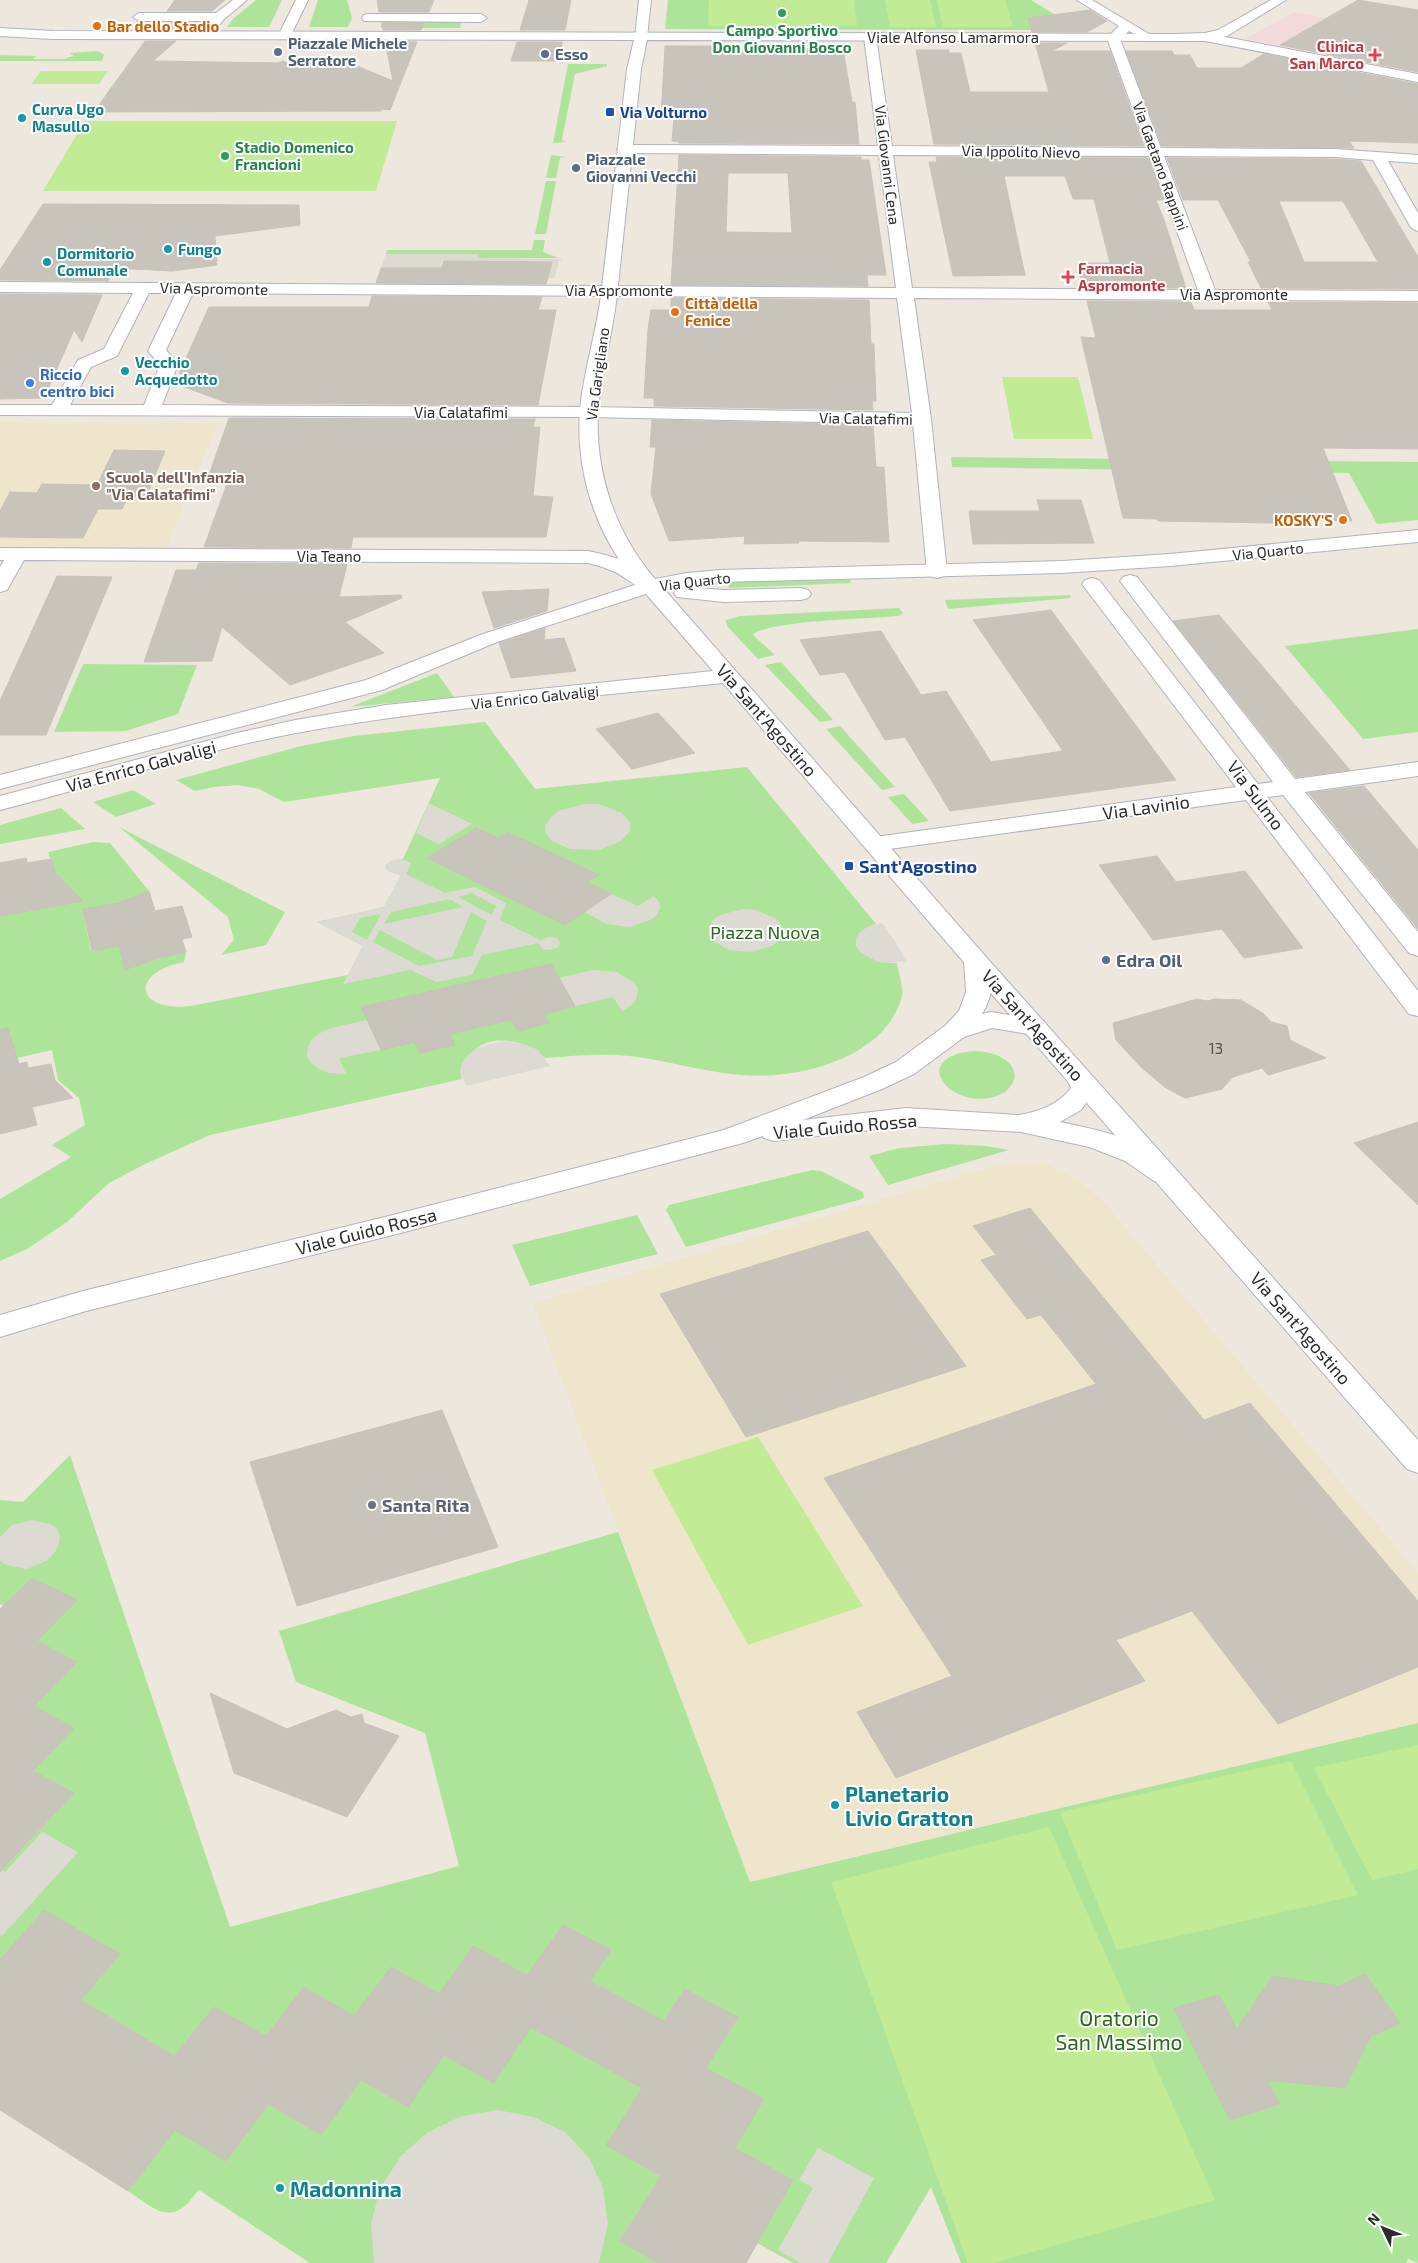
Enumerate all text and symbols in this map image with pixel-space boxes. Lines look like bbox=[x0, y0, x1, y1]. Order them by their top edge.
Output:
marker: Campo Sportivo Don Giovanni Bosco bbox=[776, 7, 788, 19]
place label: Bar dello Stadio bbox=[107, 17, 219, 35]
marker: Bar dello Stadio bbox=[91, 20, 103, 32]
place label: Campo Sportivo Don Giovanni Bosco bbox=[712, 21, 852, 56]
street label: Viale Alfonso Lamarmora bbox=[867, 28, 1039, 46]
place label: Piazzale Michele Serratore bbox=[288, 34, 407, 69]
place label: Clinica San Marco bbox=[1289, 37, 1364, 72]
place label: Esso bbox=[555, 45, 589, 63]
marker: Piazzale Michele Serratore bbox=[272, 46, 284, 58]
marker: Esso bbox=[539, 48, 551, 60]
marker: Clinica San Marco bbox=[1368, 48, 1382, 62]
street label: Via Gaetano Rappini bbox=[1129, 99, 1193, 233]
place label: Curva Ugo Masullo bbox=[32, 100, 104, 135]
place label: Via Volturno bbox=[620, 103, 707, 121]
street label: Via Giovanni Cena bbox=[872, 104, 904, 226]
marker: Via Volturno bbox=[604, 106, 616, 118]
marker: Curva Ugo Masullo bbox=[16, 112, 28, 124]
place label: Stadio Domenico Francioni bbox=[235, 138, 354, 173]
street label: Via Ippolito Nievo bbox=[961, 141, 1081, 161]
marker: Stadio Domenico Francioni bbox=[219, 150, 231, 162]
place label: Piazzale Giovanni Vecchi bbox=[586, 150, 696, 185]
marker: Piazzale Giovanni Vecchi bbox=[570, 162, 582, 174]
place label: Fungo bbox=[178, 240, 222, 258]
marker: Fungo bbox=[162, 243, 174, 255]
place label: Dormitorio Comunale bbox=[57, 244, 134, 279]
marker: Dormitorio Comunale bbox=[41, 256, 53, 268]
place label: Farmacia Aspromonte bbox=[1078, 259, 1166, 294]
marker: Farmacia Aspromonte bbox=[1062, 271, 1074, 283]
street label: Via Aspromonte bbox=[160, 278, 268, 298]
street label: Via Aspromonte bbox=[565, 281, 673, 299]
street label: Via Aspromonte bbox=[1180, 285, 1288, 303]
place label: Città della Fenice bbox=[685, 294, 758, 329]
marker: Città della Fenice bbox=[669, 306, 681, 318]
street label: Via Garigliano bbox=[582, 326, 612, 422]
place label: Vecchio Acquedotto bbox=[135, 353, 218, 388]
place label: Riccio centro bici bbox=[40, 365, 114, 400]
marker: Vecchio Acquedotto bbox=[119, 365, 131, 377]
marker: Riccio centro bici bbox=[24, 377, 36, 389]
street label: Via Calatafimi bbox=[414, 403, 508, 421]
street label: Via Calatafimi bbox=[819, 408, 913, 428]
place label: Scuola dell'Infanzia "Via Calatafimi" bbox=[106, 468, 245, 503]
marker: Scuola dell'Infanzia "Via Calatafimi" bbox=[90, 480, 102, 492]
place label: KOSKY'S bbox=[1274, 511, 1333, 529]
marker: KOSKY'S bbox=[1337, 514, 1349, 526]
street label: Via Quarto bbox=[1231, 538, 1305, 565]
street label: Via Teano bbox=[297, 547, 361, 565]
street label: Via Quarto bbox=[658, 568, 732, 595]
street label: Via Sant'Agostino bbox=[712, 659, 822, 781]
street label: Via Enrico Galvaligi bbox=[470, 681, 600, 713]
street label: Via Enrico Galvaligi bbox=[64, 735, 218, 797]
street label: Via Sulmo bbox=[1223, 756, 1289, 834]
street label: Via Lavinio bbox=[1101, 790, 1191, 824]
place label: Sant'Agostino bbox=[859, 855, 977, 877]
marker: Sant'Agostino bbox=[843, 860, 855, 872]
park label: Piazza Nuova bbox=[710, 921, 820, 943]
place label: Edra Oil bbox=[1116, 949, 1182, 971]
marker: Edra Oil bbox=[1100, 954, 1112, 966]
street label: Via Sant'Agostino bbox=[977, 965, 1089, 1085]
house number: 13 bbox=[1209, 1039, 1223, 1057]
street label: Viale Guido Rossa bbox=[772, 1109, 918, 1143]
street label: Viale Guido Rossa bbox=[293, 1203, 439, 1259]
street label: Via Sant'Agostino bbox=[1246, 1267, 1356, 1389]
place label: Santa Rita bbox=[382, 1494, 469, 1516]
marker: Santa Rita bbox=[366, 1499, 378, 1511]
place label: Planetario Livio Gratton bbox=[845, 1781, 973, 1830]
marker: Planetario Livio Gratton bbox=[829, 1799, 841, 1811]
park label: Oratorio San Massimo bbox=[1055, 2005, 1183, 2054]
place label: Madonnina bbox=[290, 2176, 402, 2201]
marker: Madonnina bbox=[274, 2182, 286, 2194]
north arrow bbox=[1358, 2203, 1408, 2253]
text: N bbox=[1363, 2209, 1383, 2228]

